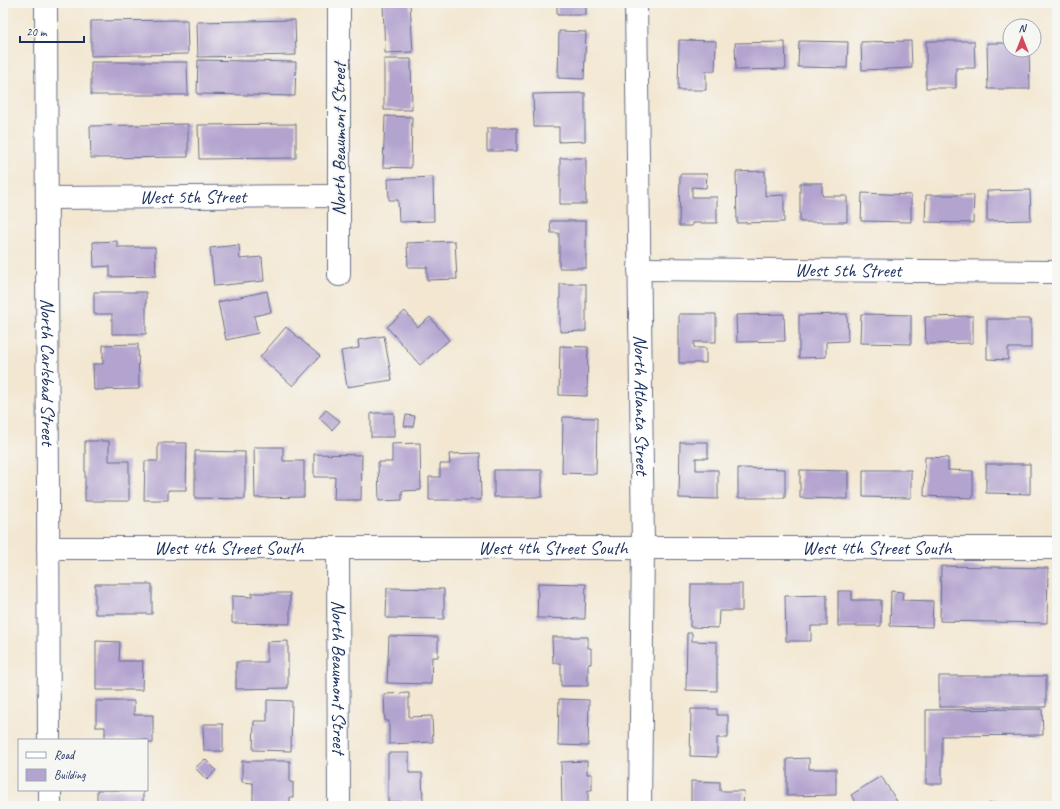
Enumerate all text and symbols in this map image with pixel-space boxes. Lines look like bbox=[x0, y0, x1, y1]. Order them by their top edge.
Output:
scale bar bbox=[20, 18, 84, 44]
north arrow bbox=[1002, 18, 1042, 58]
text: N bbox=[1019, 21, 1028, 35]
text: 20 m bbox=[26, 24, 48, 40]
street label: North Beaumont Street bbox=[327, 60, 351, 216]
street label: West 5th Street bbox=[140, 185, 248, 209]
street label: West 5th Street bbox=[795, 258, 903, 283]
street label: North Carlsbad Street bbox=[35, 298, 60, 447]
street label: North Atlanta Street bbox=[628, 335, 654, 477]
street label: West 4th Street South bbox=[154, 536, 305, 560]
street label: West 4th Street South bbox=[478, 536, 629, 560]
street label: West 4th Street South bbox=[802, 536, 953, 560]
street label: North Beaumont Street bbox=[326, 600, 351, 757]
legend bbox=[18, 739, 148, 791]
text: Road bbox=[54, 747, 76, 763]
text: Building bbox=[54, 767, 86, 783]

